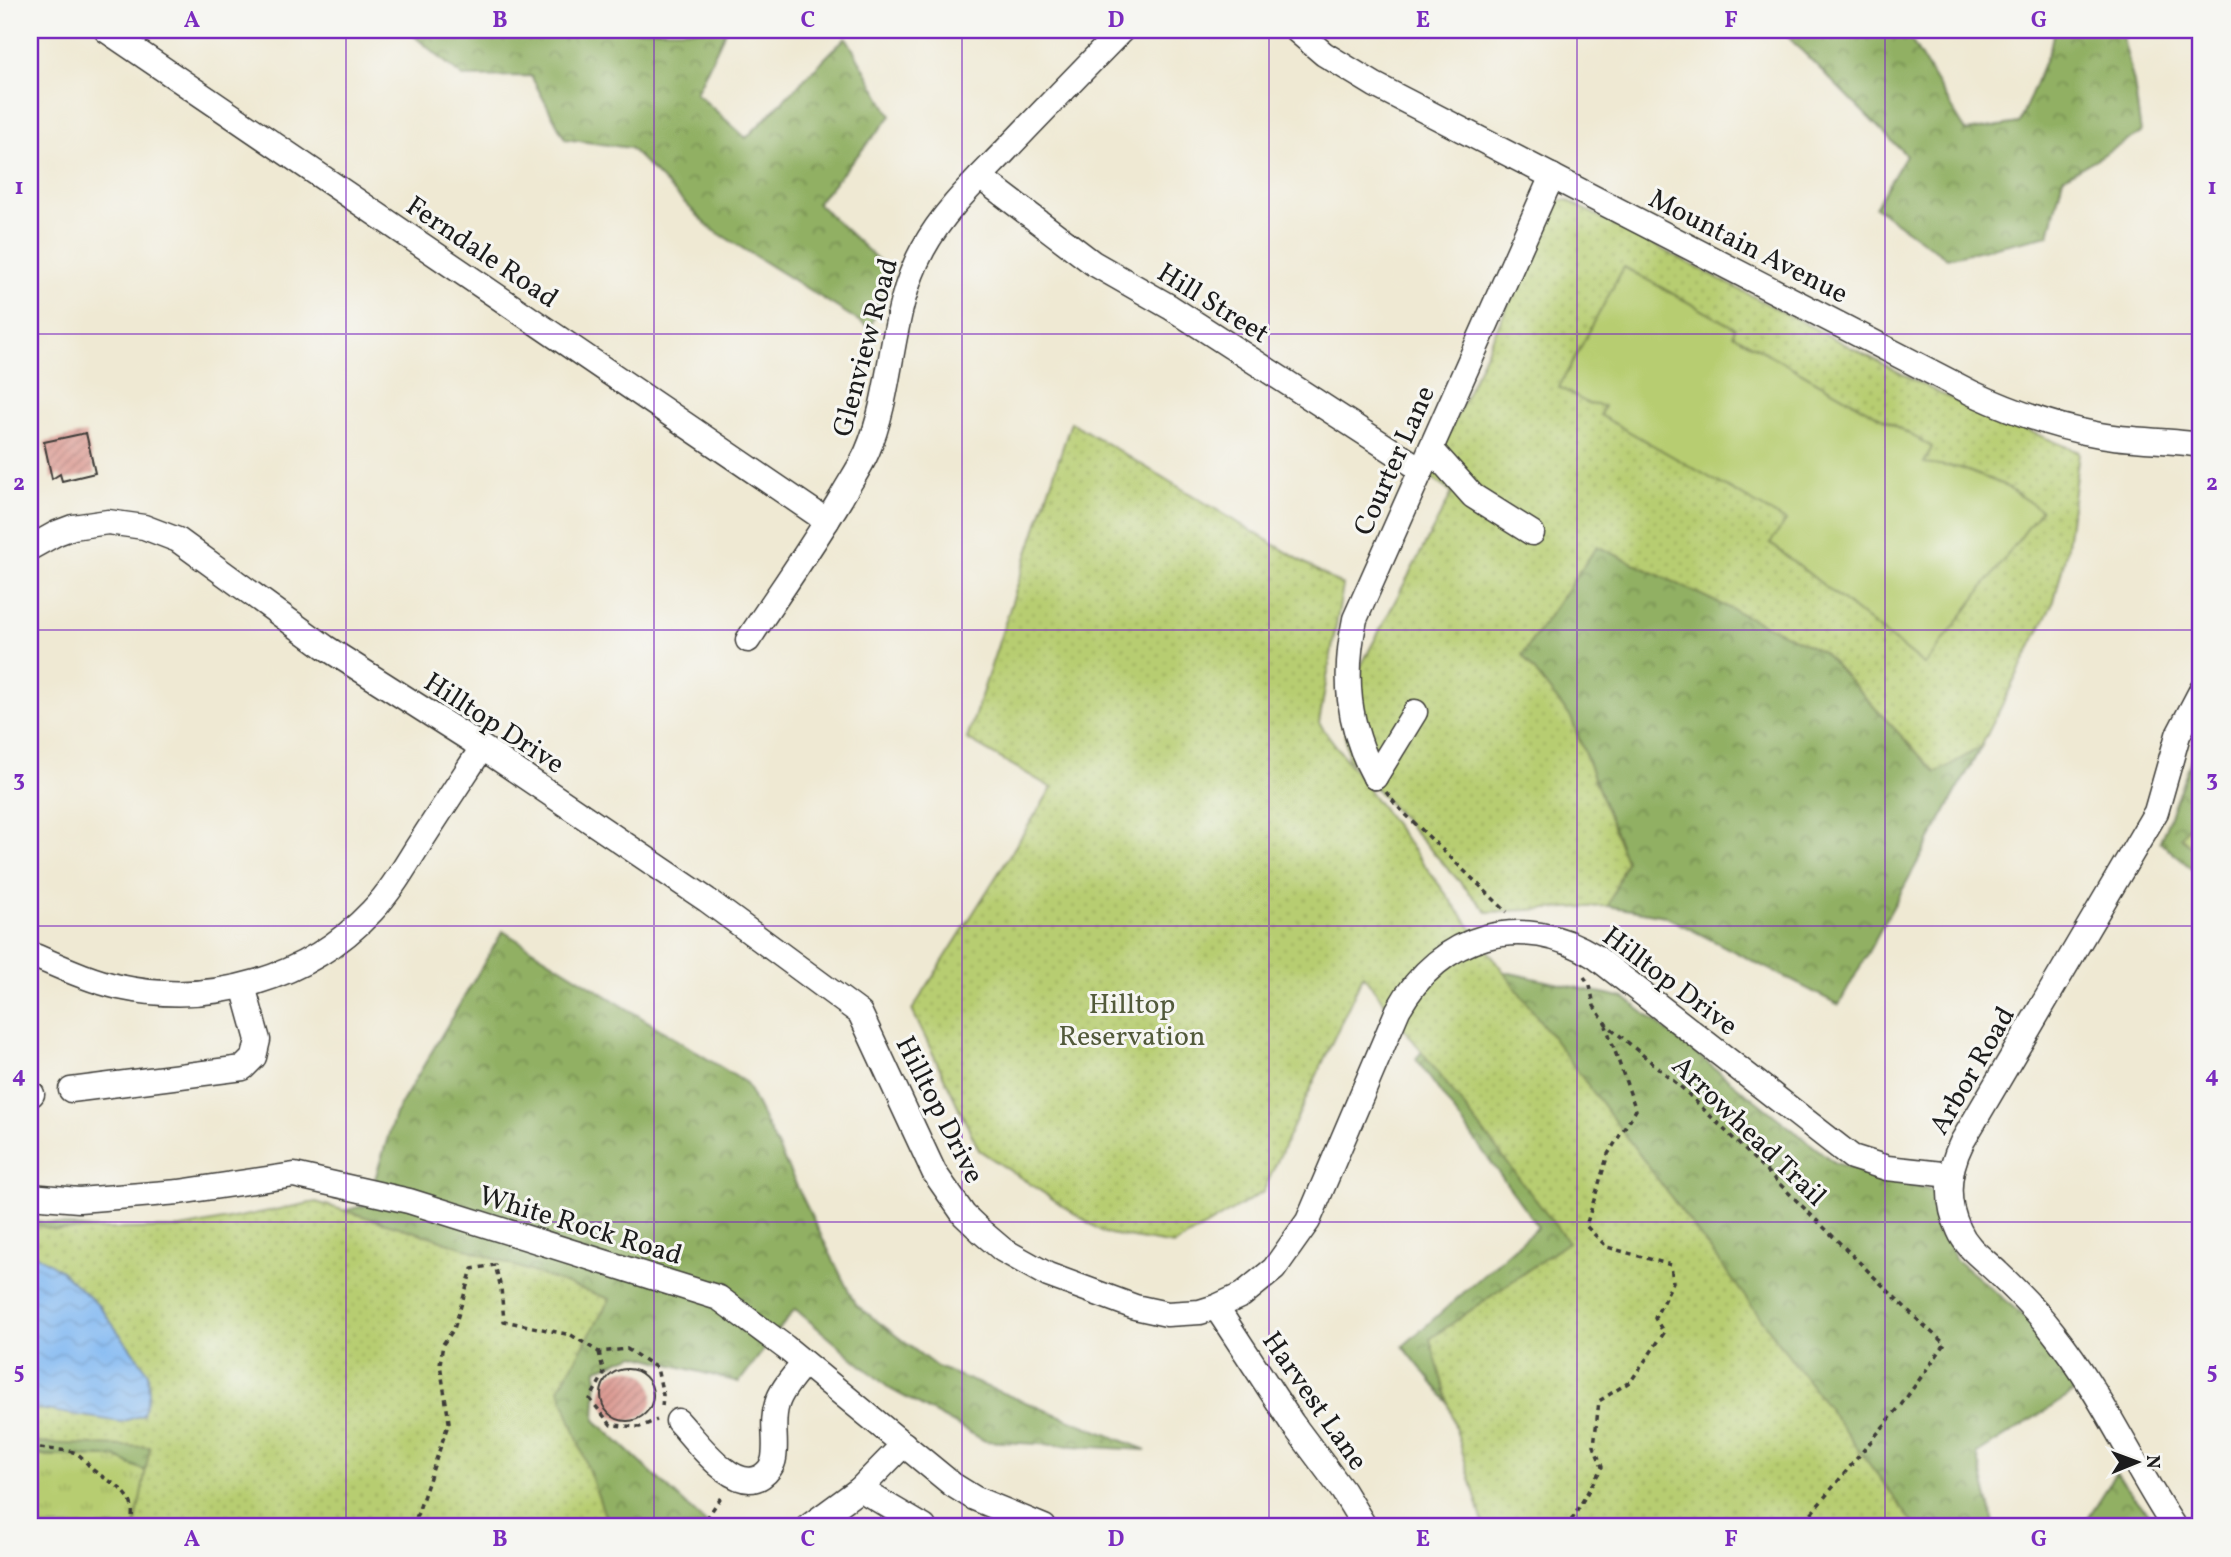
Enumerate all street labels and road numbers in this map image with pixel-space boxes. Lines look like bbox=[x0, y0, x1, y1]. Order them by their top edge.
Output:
street label: Mountain Avenue bbox=[1641, 180, 1854, 314]
street label: Ferndale Road bbox=[398, 188, 566, 319]
street label: Glenview Road bbox=[824, 254, 909, 441]
street label: Hill Street bbox=[1149, 254, 1276, 354]
street label: Courter Lane bbox=[1345, 380, 1446, 542]
street label: Hilltop Drive bbox=[416, 664, 572, 784]
street label: Hilltop Drive bbox=[1594, 918, 1745, 1046]
street label: Arbor Road bbox=[1921, 1000, 2026, 1143]
street label: Hilltop Drive bbox=[885, 1030, 993, 1191]
street label: Arrowhead Trail bbox=[1662, 1048, 1834, 1216]
street label: White Rock Road bbox=[474, 1177, 687, 1276]
street label: Harvest Lane bbox=[1252, 1324, 1376, 1479]

